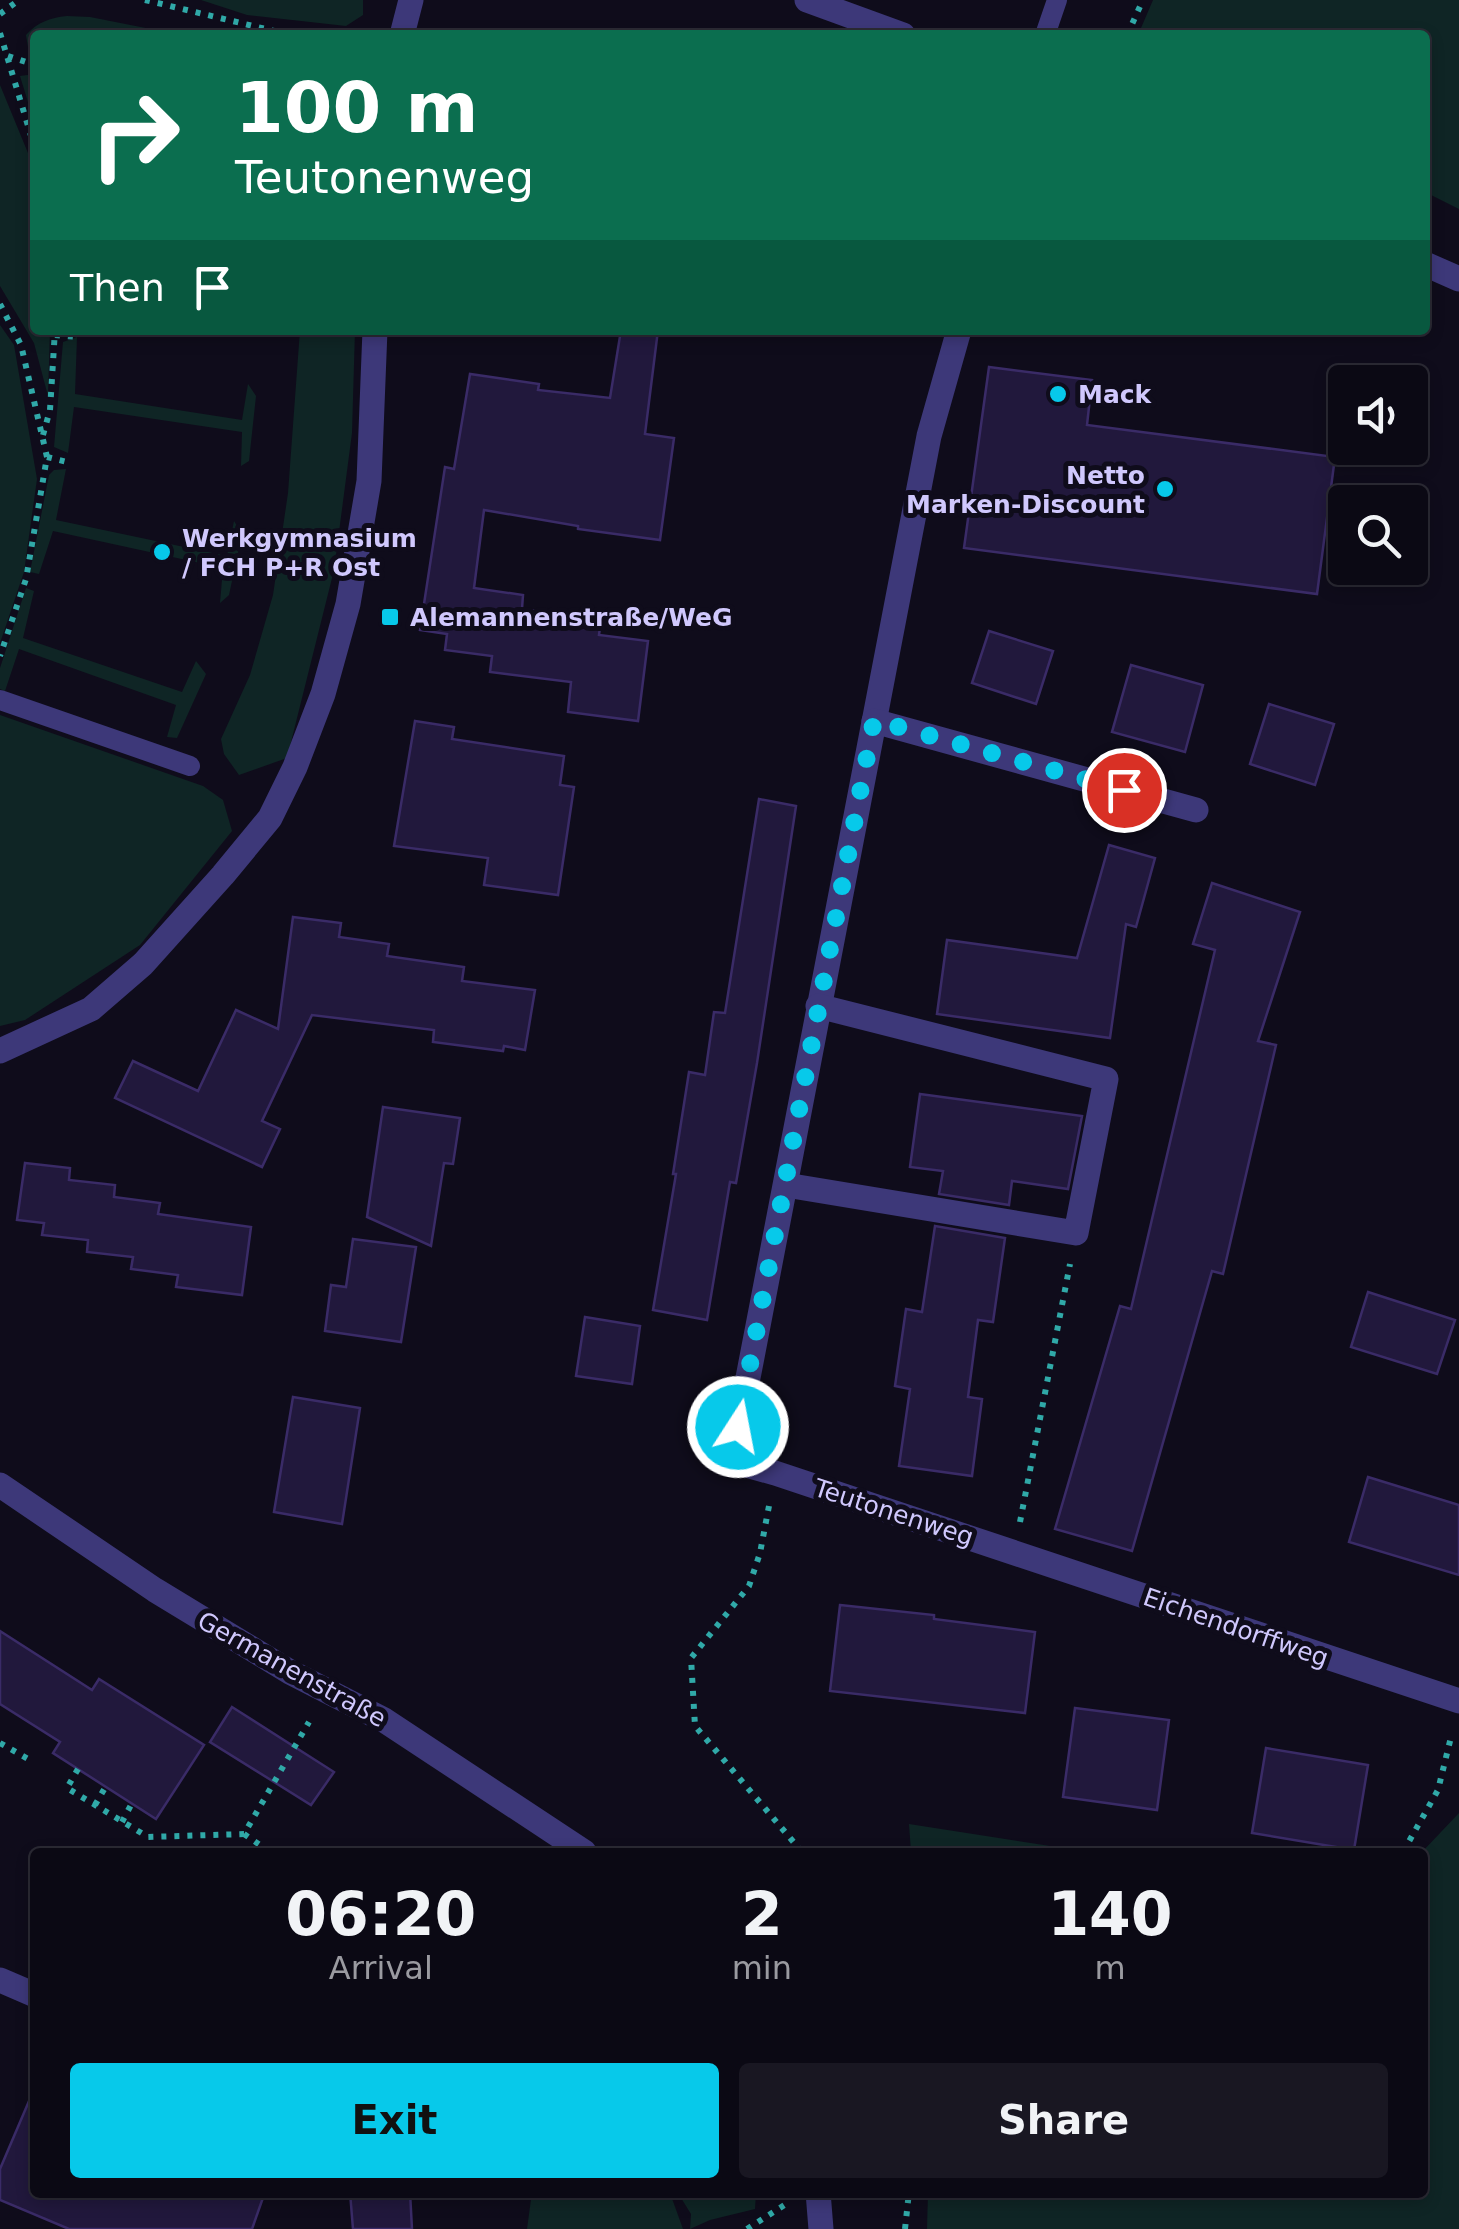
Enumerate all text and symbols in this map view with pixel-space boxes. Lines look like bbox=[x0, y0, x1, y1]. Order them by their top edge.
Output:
text: 100 m bbox=[235, 67, 478, 149]
icon: right bbox=[70, 70, 200, 200]
text: Teutonenweg bbox=[235, 151, 534, 204]
icon: arrive bbox=[185, 260, 240, 315]
text: Then bbox=[70, 266, 165, 310]
map controls bbox=[1328, 365, 1428, 585]
button: sound bbox=[1328, 365, 1428, 465]
place label: Mack bbox=[1078, 380, 1153, 409]
marker: Mack bbox=[1047, 383, 1069, 405]
place label: Netto Marken-Discount bbox=[906, 461, 1145, 519]
marker: Netto Marken-Discount bbox=[1154, 478, 1176, 500]
button: search bbox=[1328, 485, 1428, 585]
place label: Werkgymnasium / FCH P+R Ost bbox=[182, 524, 417, 582]
marker: Werkgymnasium / FCH P+R Ost bbox=[151, 541, 173, 563]
place label: Alemannenstraße/WeG bbox=[410, 603, 732, 632]
marker: Alemannenstraße/WeG bbox=[379, 606, 401, 628]
pin bbox=[1082, 748, 1167, 833]
icon: arrive bbox=[1097, 763, 1152, 818]
position arrow bbox=[686, 1375, 790, 1479]
street label: Teutonenweg bbox=[809, 1473, 977, 1552]
street label: Eichendorffweg bbox=[1139, 1582, 1332, 1673]
street label: Germanenstraße bbox=[193, 1606, 391, 1733]
text: 06:20 bbox=[285, 1879, 476, 1949]
text: 2 bbox=[741, 1879, 783, 1949]
text: 140 bbox=[1047, 1879, 1173, 1949]
text: Arrival bbox=[329, 1949, 433, 1987]
text: min bbox=[732, 1949, 792, 1987]
text: m bbox=[1094, 1949, 1126, 1987]
button: Exit bbox=[70, 2063, 719, 2178]
button: Share bbox=[739, 2063, 1388, 2178]

